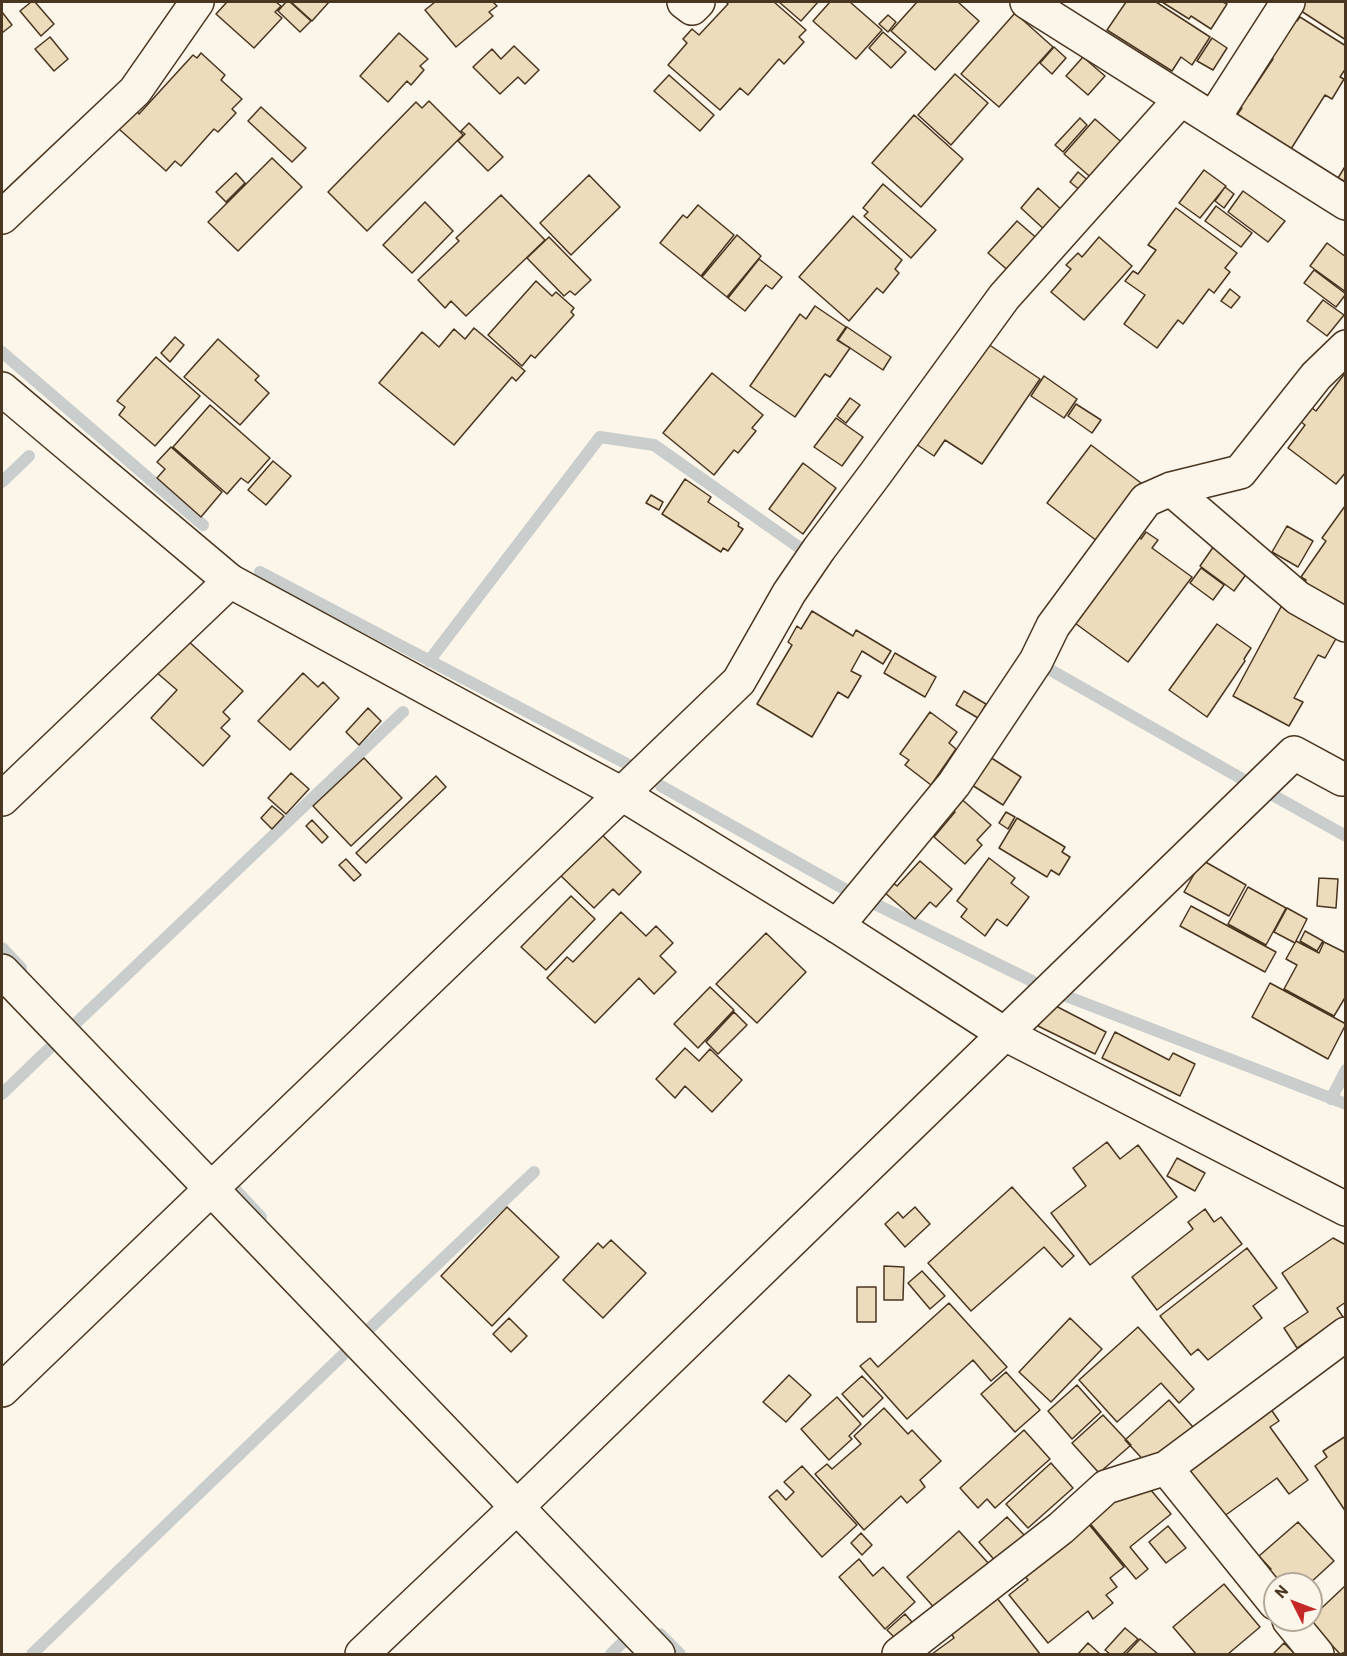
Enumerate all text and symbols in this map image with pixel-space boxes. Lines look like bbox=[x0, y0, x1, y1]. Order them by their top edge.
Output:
north arrow bbox=[1263, 1572, 1323, 1632]
text: N bbox=[1270, 1581, 1291, 1601]

